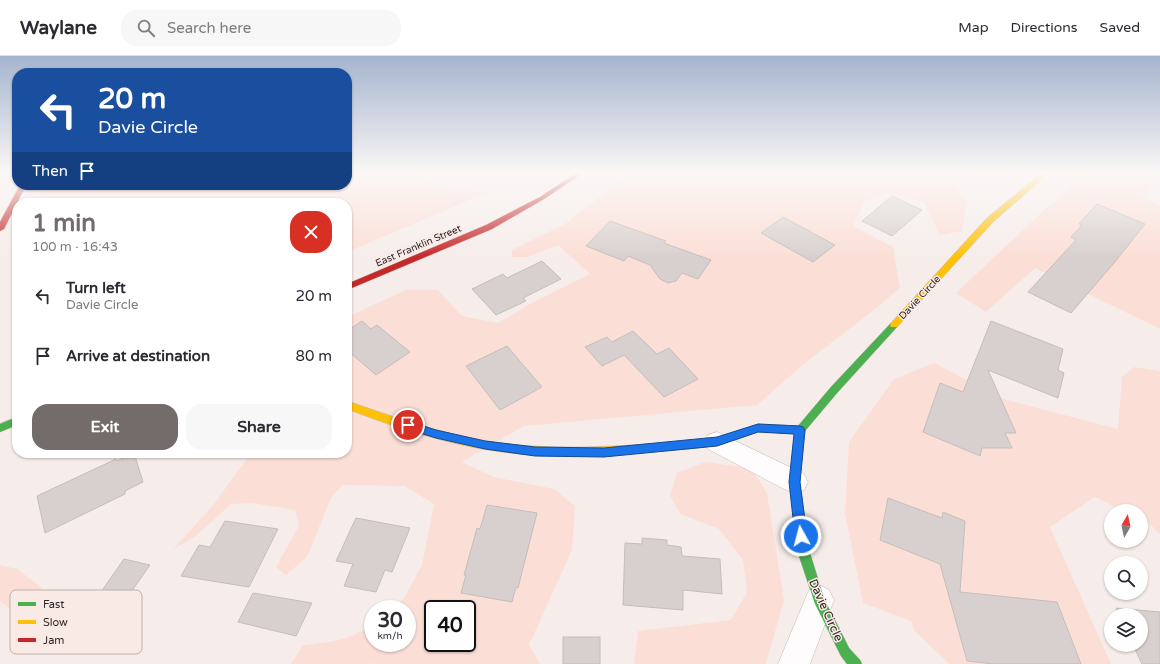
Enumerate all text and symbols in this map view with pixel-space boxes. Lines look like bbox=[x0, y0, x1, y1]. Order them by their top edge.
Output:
search box bbox=[121, 10, 401, 46]
text: Waylane bbox=[20, 17, 97, 39]
icon: search bbox=[135, 17, 157, 39]
text: Search here bbox=[167, 19, 251, 37]
text: Map bbox=[958, 19, 989, 36]
text: Directions bbox=[1011, 19, 1078, 36]
text: Saved bbox=[1100, 19, 1140, 36]
text: 20 m bbox=[98, 82, 166, 116]
icon: left bbox=[32, 84, 84, 136]
text: Davie Circle bbox=[98, 116, 198, 138]
icon: arrive bbox=[76, 160, 98, 182]
text: Then bbox=[32, 162, 68, 180]
text: 1 min bbox=[32, 209, 96, 238]
button: close bbox=[290, 211, 332, 253]
street label: East Franklin Street bbox=[374, 222, 463, 269]
text: 100 m · 16:43 bbox=[32, 239, 118, 255]
street label: Davie Circle bbox=[896, 273, 943, 322]
text: Turn left bbox=[66, 279, 126, 297]
icon: left bbox=[32, 285, 54, 307]
text: 20 m bbox=[295, 287, 332, 305]
text: Davie Circle bbox=[66, 297, 138, 313]
icon: arrive bbox=[32, 345, 54, 367]
text: Arrive at destination bbox=[66, 347, 210, 365]
text: 80 m bbox=[295, 347, 332, 365]
button: Exit bbox=[32, 404, 178, 450]
button: Share bbox=[186, 404, 332, 450]
pin bbox=[391, 408, 425, 442]
icon: arrive bbox=[397, 414, 419, 436]
north arrow bbox=[1104, 504, 1148, 548]
map controls bbox=[1104, 504, 1148, 652]
position arrow bbox=[780, 515, 822, 557]
button: search bbox=[1104, 556, 1148, 600]
street label: Davie Circle bbox=[806, 577, 846, 644]
legend bbox=[10, 590, 142, 654]
text: Fast bbox=[43, 598, 64, 611]
speed limit sign: 40 bbox=[424, 600, 476, 652]
button: layers bbox=[1104, 608, 1148, 652]
text: 30 bbox=[377, 609, 403, 633]
text: Slow bbox=[43, 616, 68, 629]
text: km/h bbox=[377, 630, 403, 642]
text: Jam bbox=[43, 634, 64, 647]

